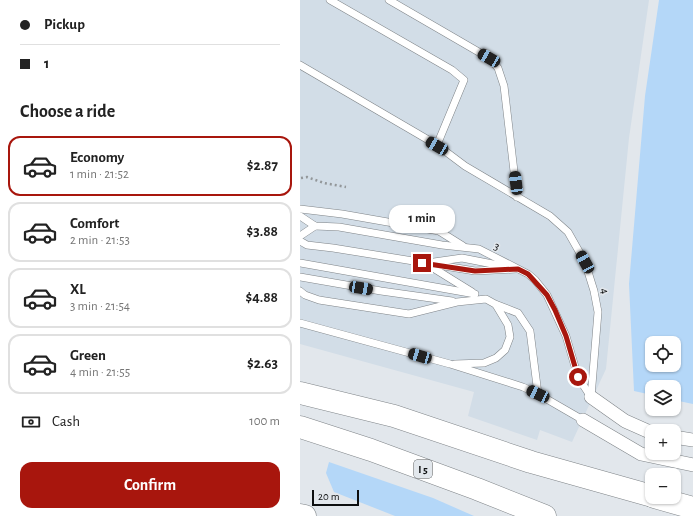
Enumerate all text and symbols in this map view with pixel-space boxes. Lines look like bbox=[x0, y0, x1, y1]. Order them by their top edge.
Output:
text: Pickup bbox=[44, 17, 85, 32]
car bbox=[476, 47, 502, 69]
text: 1 bbox=[44, 56, 49, 71]
text: Choose a ride bbox=[20, 103, 115, 121]
car bbox=[424, 135, 450, 157]
icon: car bbox=[22, 148, 58, 184]
text: Economy bbox=[70, 150, 124, 165]
text: $2.87 bbox=[247, 158, 278, 173]
text: 1 min · 21:52 bbox=[70, 168, 129, 181]
car bbox=[509, 170, 523, 196]
callout: 1 min bbox=[389, 205, 455, 233]
text: 1 min bbox=[408, 212, 436, 225]
icon: car bbox=[22, 214, 58, 250]
text: Comfort bbox=[70, 216, 119, 231]
text: $3.88 bbox=[247, 224, 278, 239]
text: 2 min · 21:53 bbox=[70, 234, 130, 247]
street label: 3 bbox=[492, 240, 502, 252]
car bbox=[574, 249, 596, 275]
route end bbox=[413, 254, 431, 272]
icon: car bbox=[22, 280, 58, 316]
car bbox=[348, 280, 374, 296]
text: XL bbox=[70, 282, 86, 297]
street label: 4 bbox=[599, 287, 612, 295]
text: $4.88 bbox=[245, 290, 278, 305]
text: 3 min · 21:54 bbox=[70, 300, 130, 313]
map controls bbox=[645, 336, 681, 504]
button: locate bbox=[645, 336, 681, 372]
icon: car bbox=[22, 346, 58, 382]
car bbox=[407, 347, 433, 365]
text: Green bbox=[70, 348, 106, 363]
text: $2.63 bbox=[247, 356, 278, 371]
text: 4 min · 21:55 bbox=[70, 366, 130, 379]
route start bbox=[569, 368, 587, 386]
button: layers bbox=[645, 380, 681, 416]
car bbox=[525, 383, 551, 405]
icon: cash bbox=[20, 411, 42, 433]
text: Cash bbox=[52, 414, 80, 429]
text: 100 m bbox=[249, 415, 280, 428]
button: + bbox=[645, 424, 681, 460]
road number: I 5 bbox=[414, 460, 432, 478]
button: Confirm bbox=[20, 462, 280, 508]
button: − bbox=[645, 468, 681, 504]
scale bar bbox=[312, 488, 359, 507]
text: 20 m bbox=[318, 491, 339, 502]

